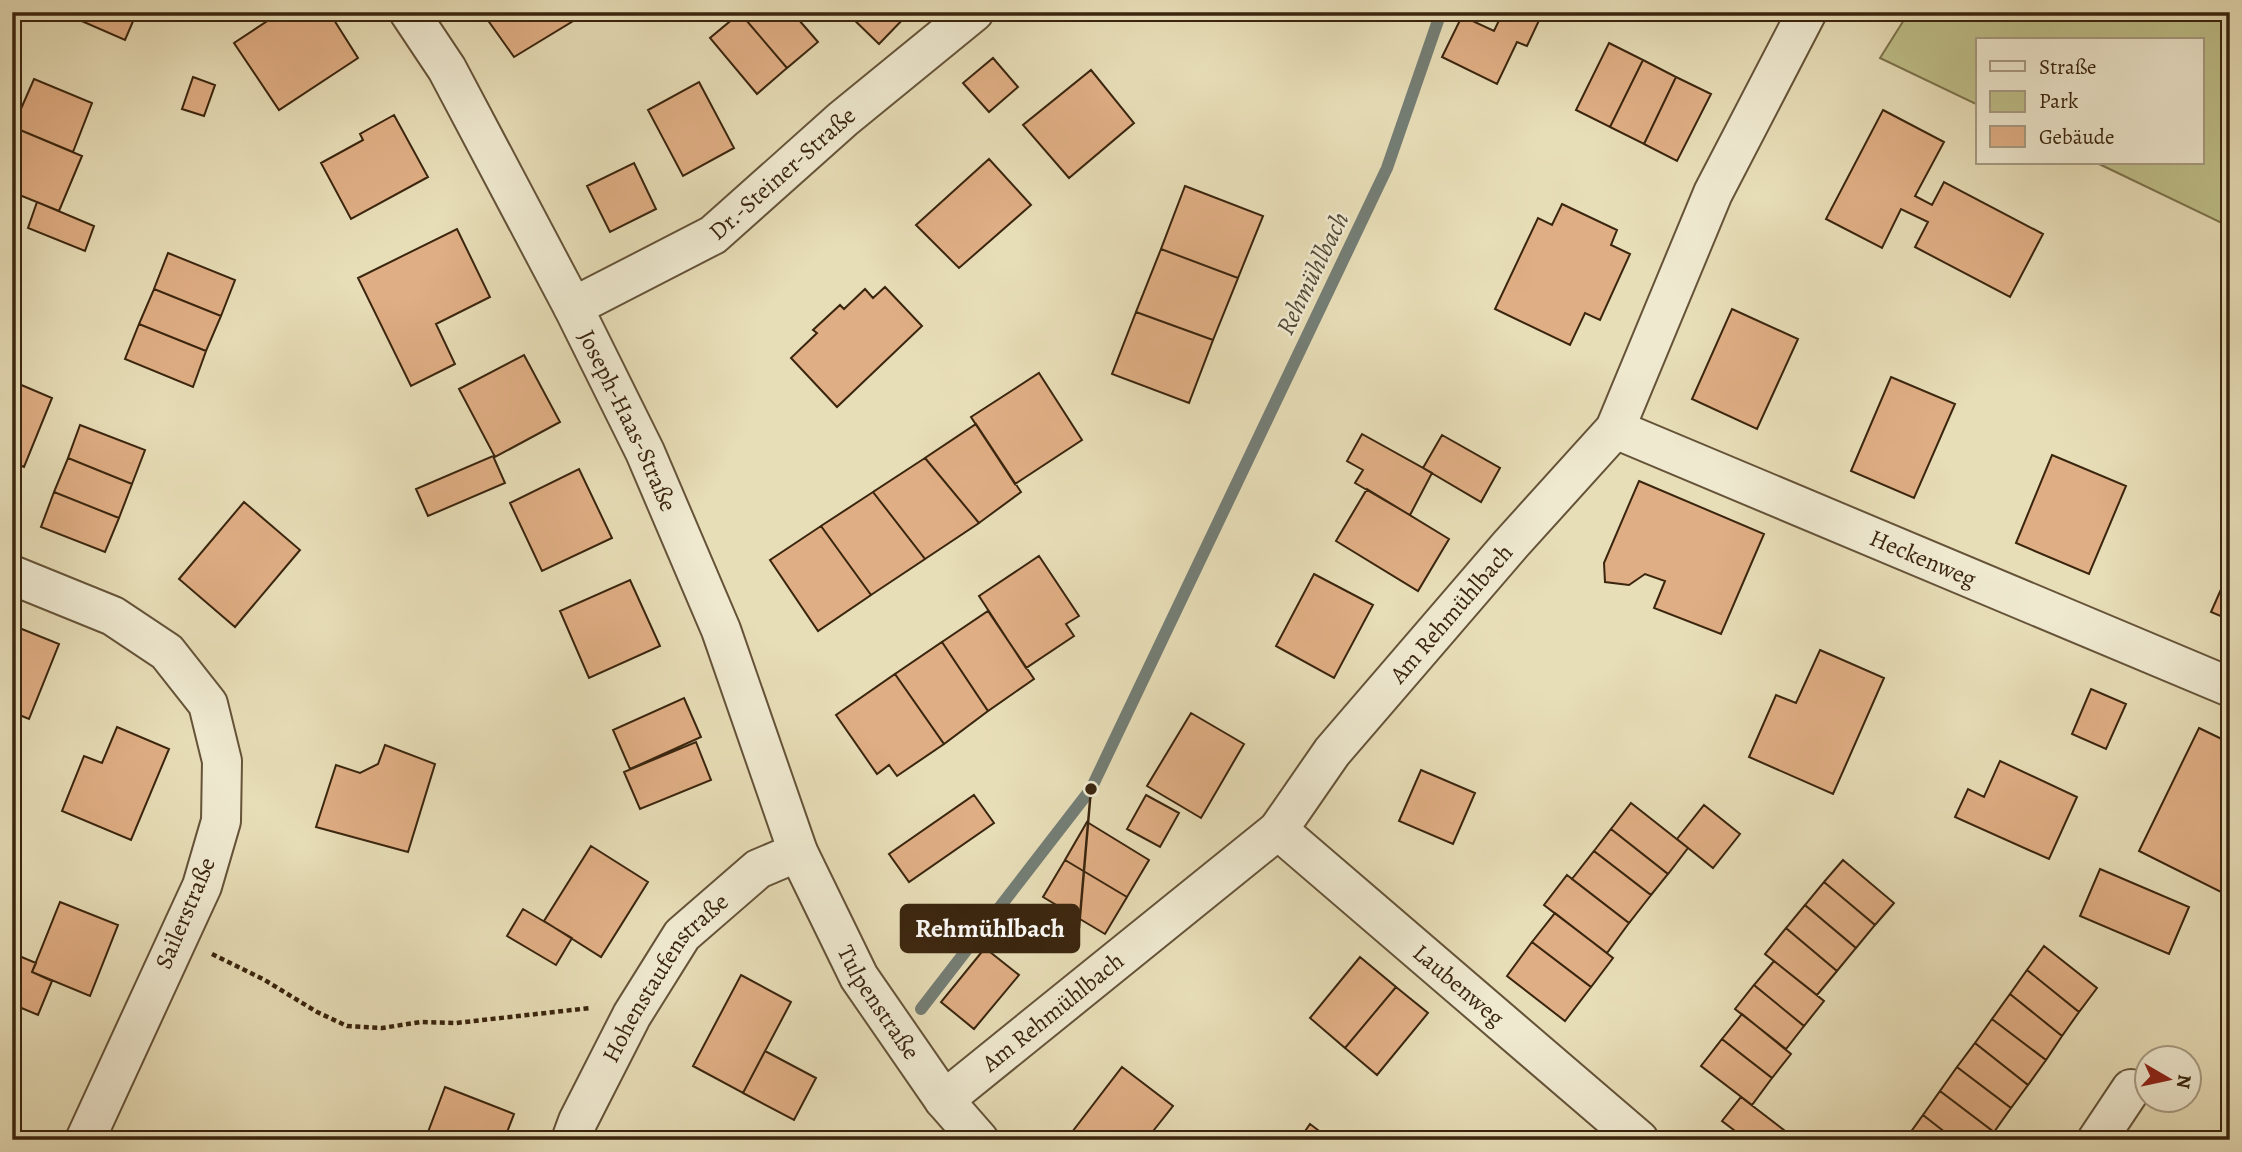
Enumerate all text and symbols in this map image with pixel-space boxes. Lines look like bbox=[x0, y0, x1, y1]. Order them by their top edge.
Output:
legend bbox=[1976, 38, 2204, 164]
text: Straße bbox=[2039, 53, 2097, 81]
text: Park bbox=[2039, 87, 2079, 115]
street label: Dr.-Steiner-Straße bbox=[702, 99, 862, 247]
text: Gebäude bbox=[2039, 123, 2115, 151]
water label: Rehmühlbach bbox=[1268, 206, 1357, 341]
street label: Joseph-Haas-Straße bbox=[571, 324, 685, 516]
street label: Heckenweg bbox=[1865, 522, 1981, 595]
street label: Am Rehmühlbach bbox=[1382, 537, 1520, 691]
street label: Sailerstraße bbox=[147, 852, 223, 974]
street label: Hohenstaufenstraße bbox=[594, 886, 735, 1068]
callout: Rehmühlbach bbox=[901, 905, 1079, 952]
text: Rehmühlbach bbox=[915, 911, 1065, 946]
street label: Laubenweg bbox=[1406, 937, 1511, 1033]
street label: Tulpenstraße bbox=[830, 940, 927, 1066]
street label: Am Rehmühlbach bbox=[974, 945, 1131, 1080]
north arrow bbox=[2134, 1044, 2204, 1114]
text: N bbox=[2170, 1073, 2198, 1091]

